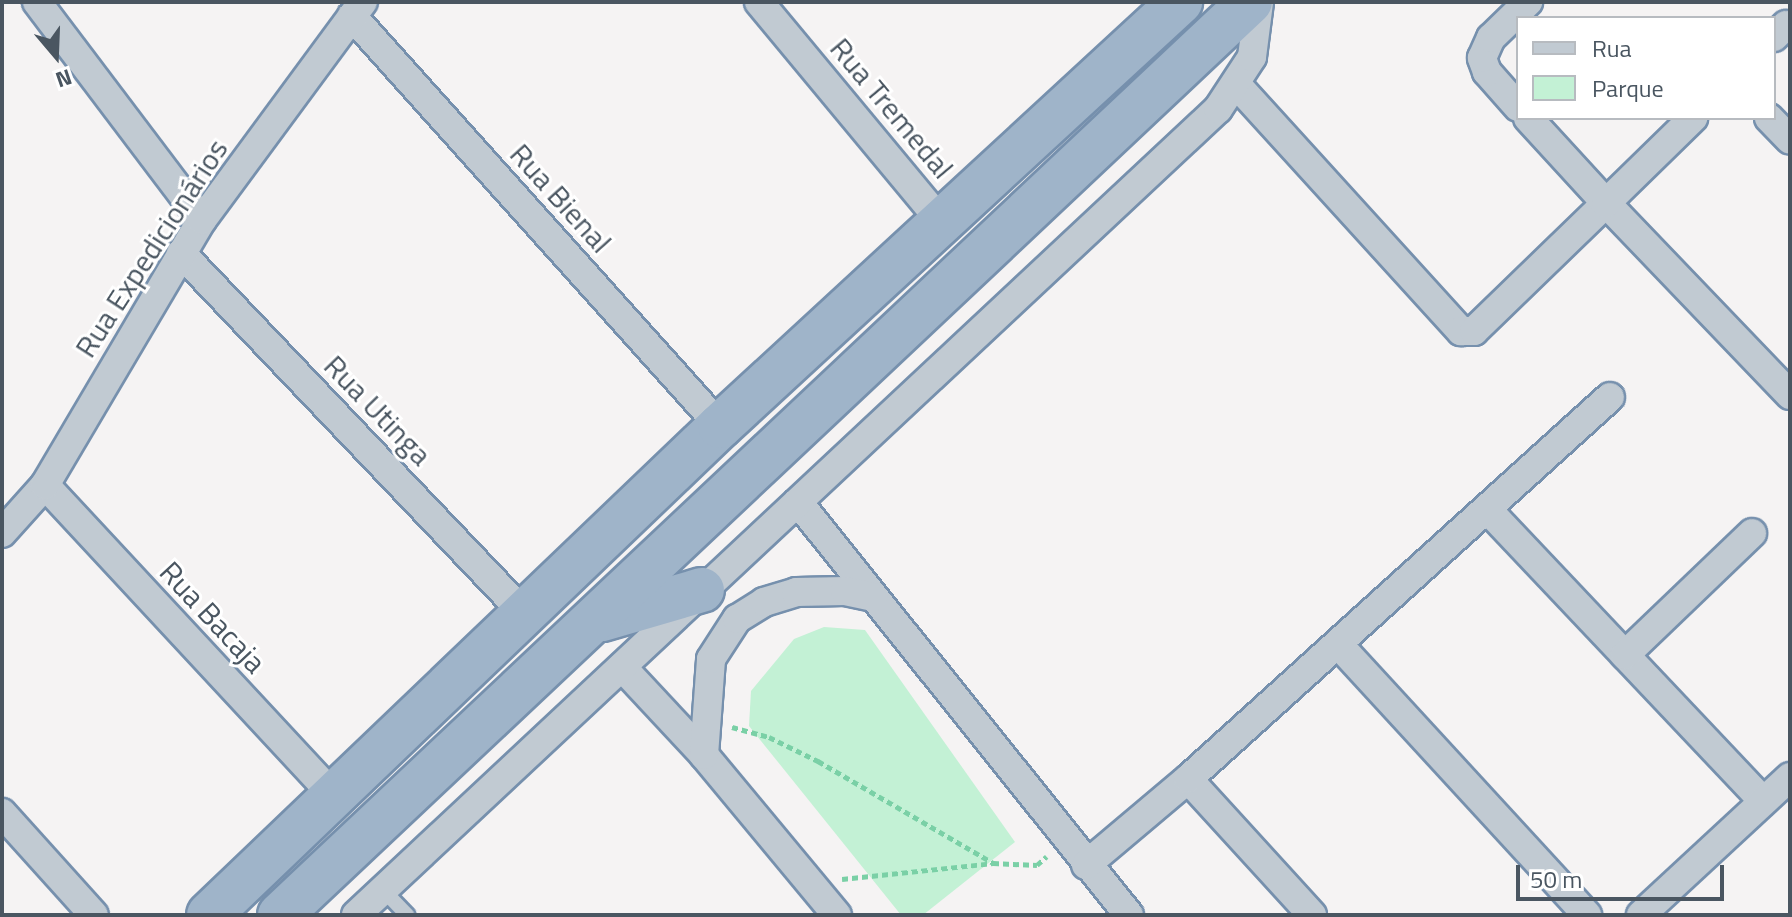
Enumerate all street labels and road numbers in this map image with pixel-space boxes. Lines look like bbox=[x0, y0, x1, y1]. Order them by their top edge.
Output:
street label: Rua Tremedal bbox=[823, 30, 961, 186]
street label: Rua Expedicionários bbox=[67, 132, 235, 364]
street label: Rua Bienal bbox=[503, 136, 619, 260]
street label: Rua Utinga bbox=[317, 348, 439, 472]
street label: Rua Bacaja bbox=[152, 554, 274, 680]

